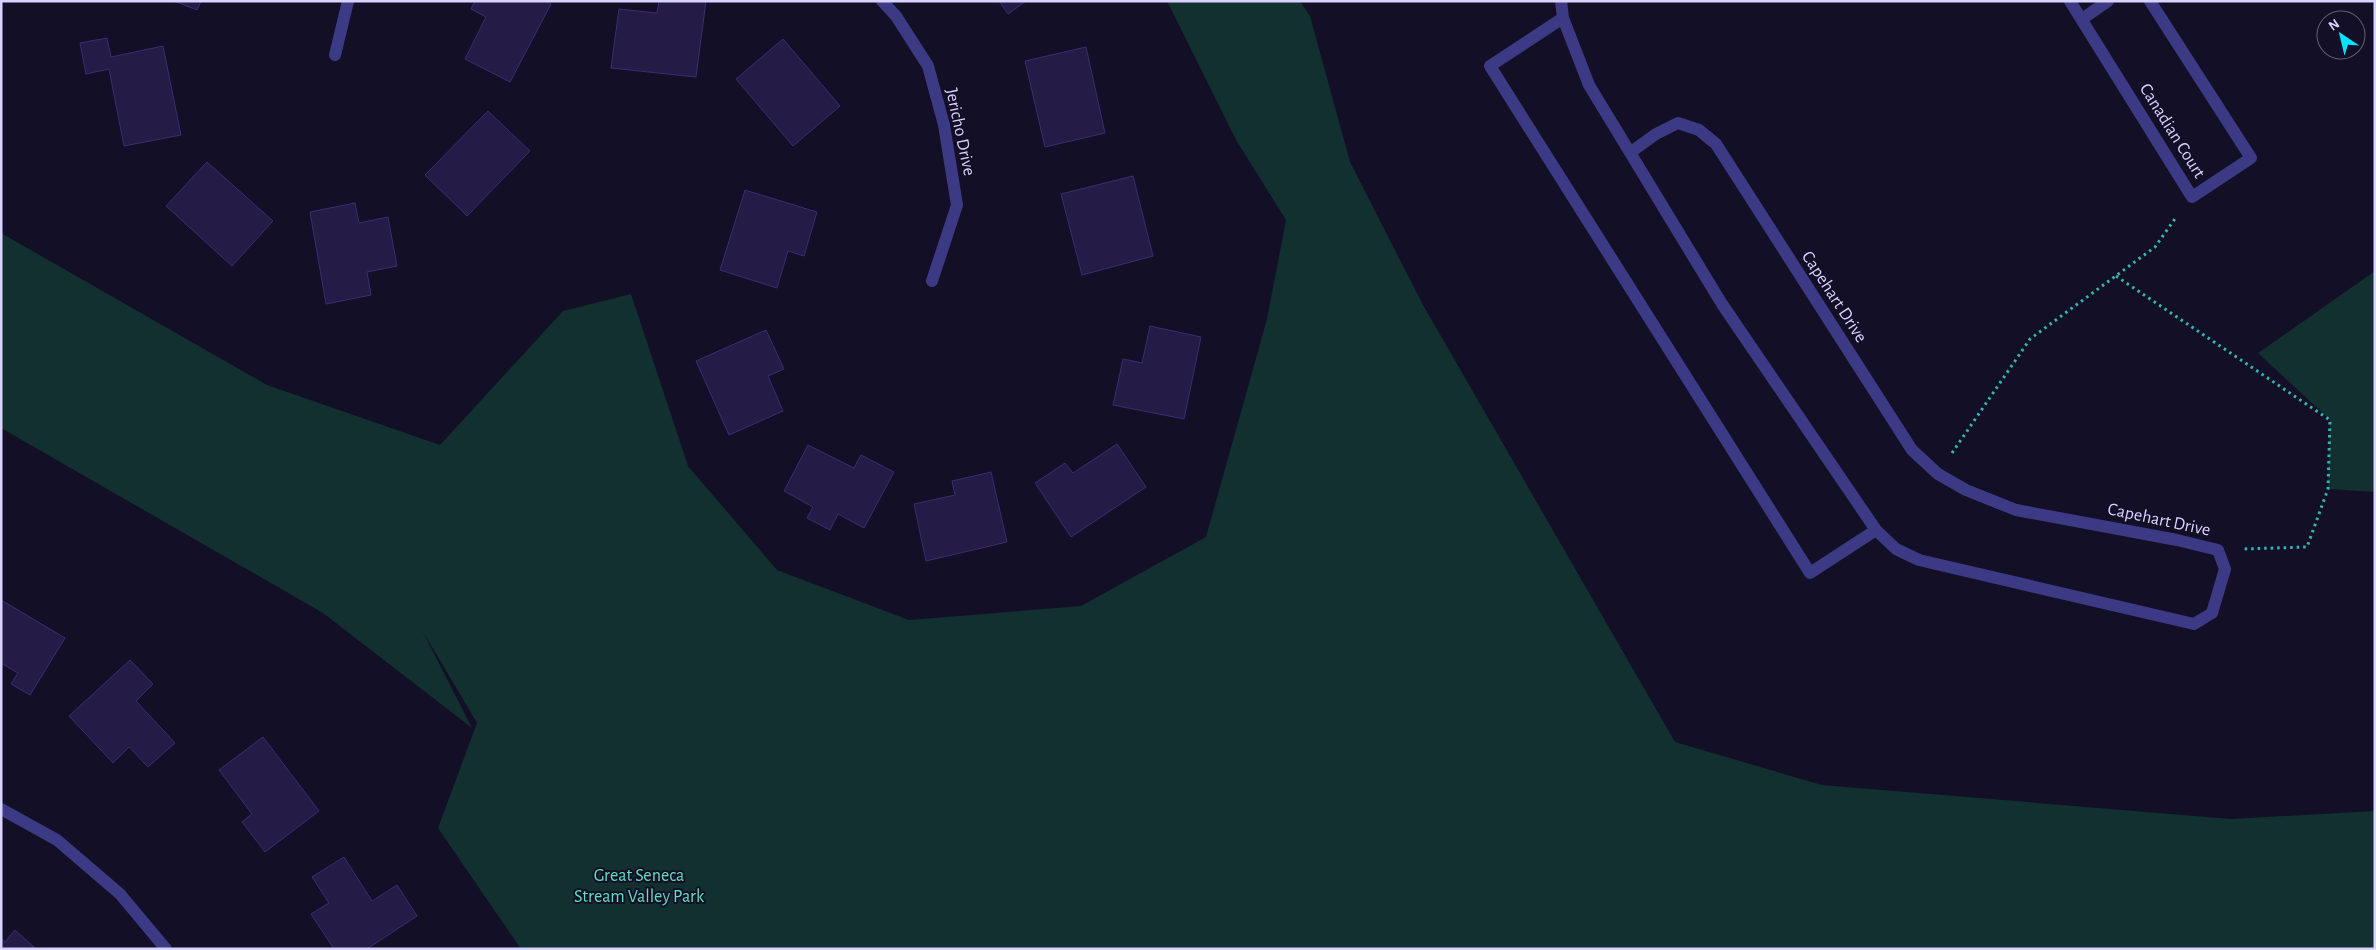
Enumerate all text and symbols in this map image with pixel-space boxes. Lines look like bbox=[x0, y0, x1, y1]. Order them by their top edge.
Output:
north arrow bbox=[2316, 10, 2366, 60]
text: N bbox=[2326, 17, 2342, 34]
street label: Canadian Court bbox=[2136, 81, 2208, 182]
street label: Jericho Drive bbox=[942, 86, 978, 178]
street label: Capehart Drive bbox=[1798, 248, 1870, 346]
street label: Capehart Drive bbox=[2106, 500, 2212, 540]
park label: Great Seneca Stream Valley Park bbox=[574, 867, 705, 906]

